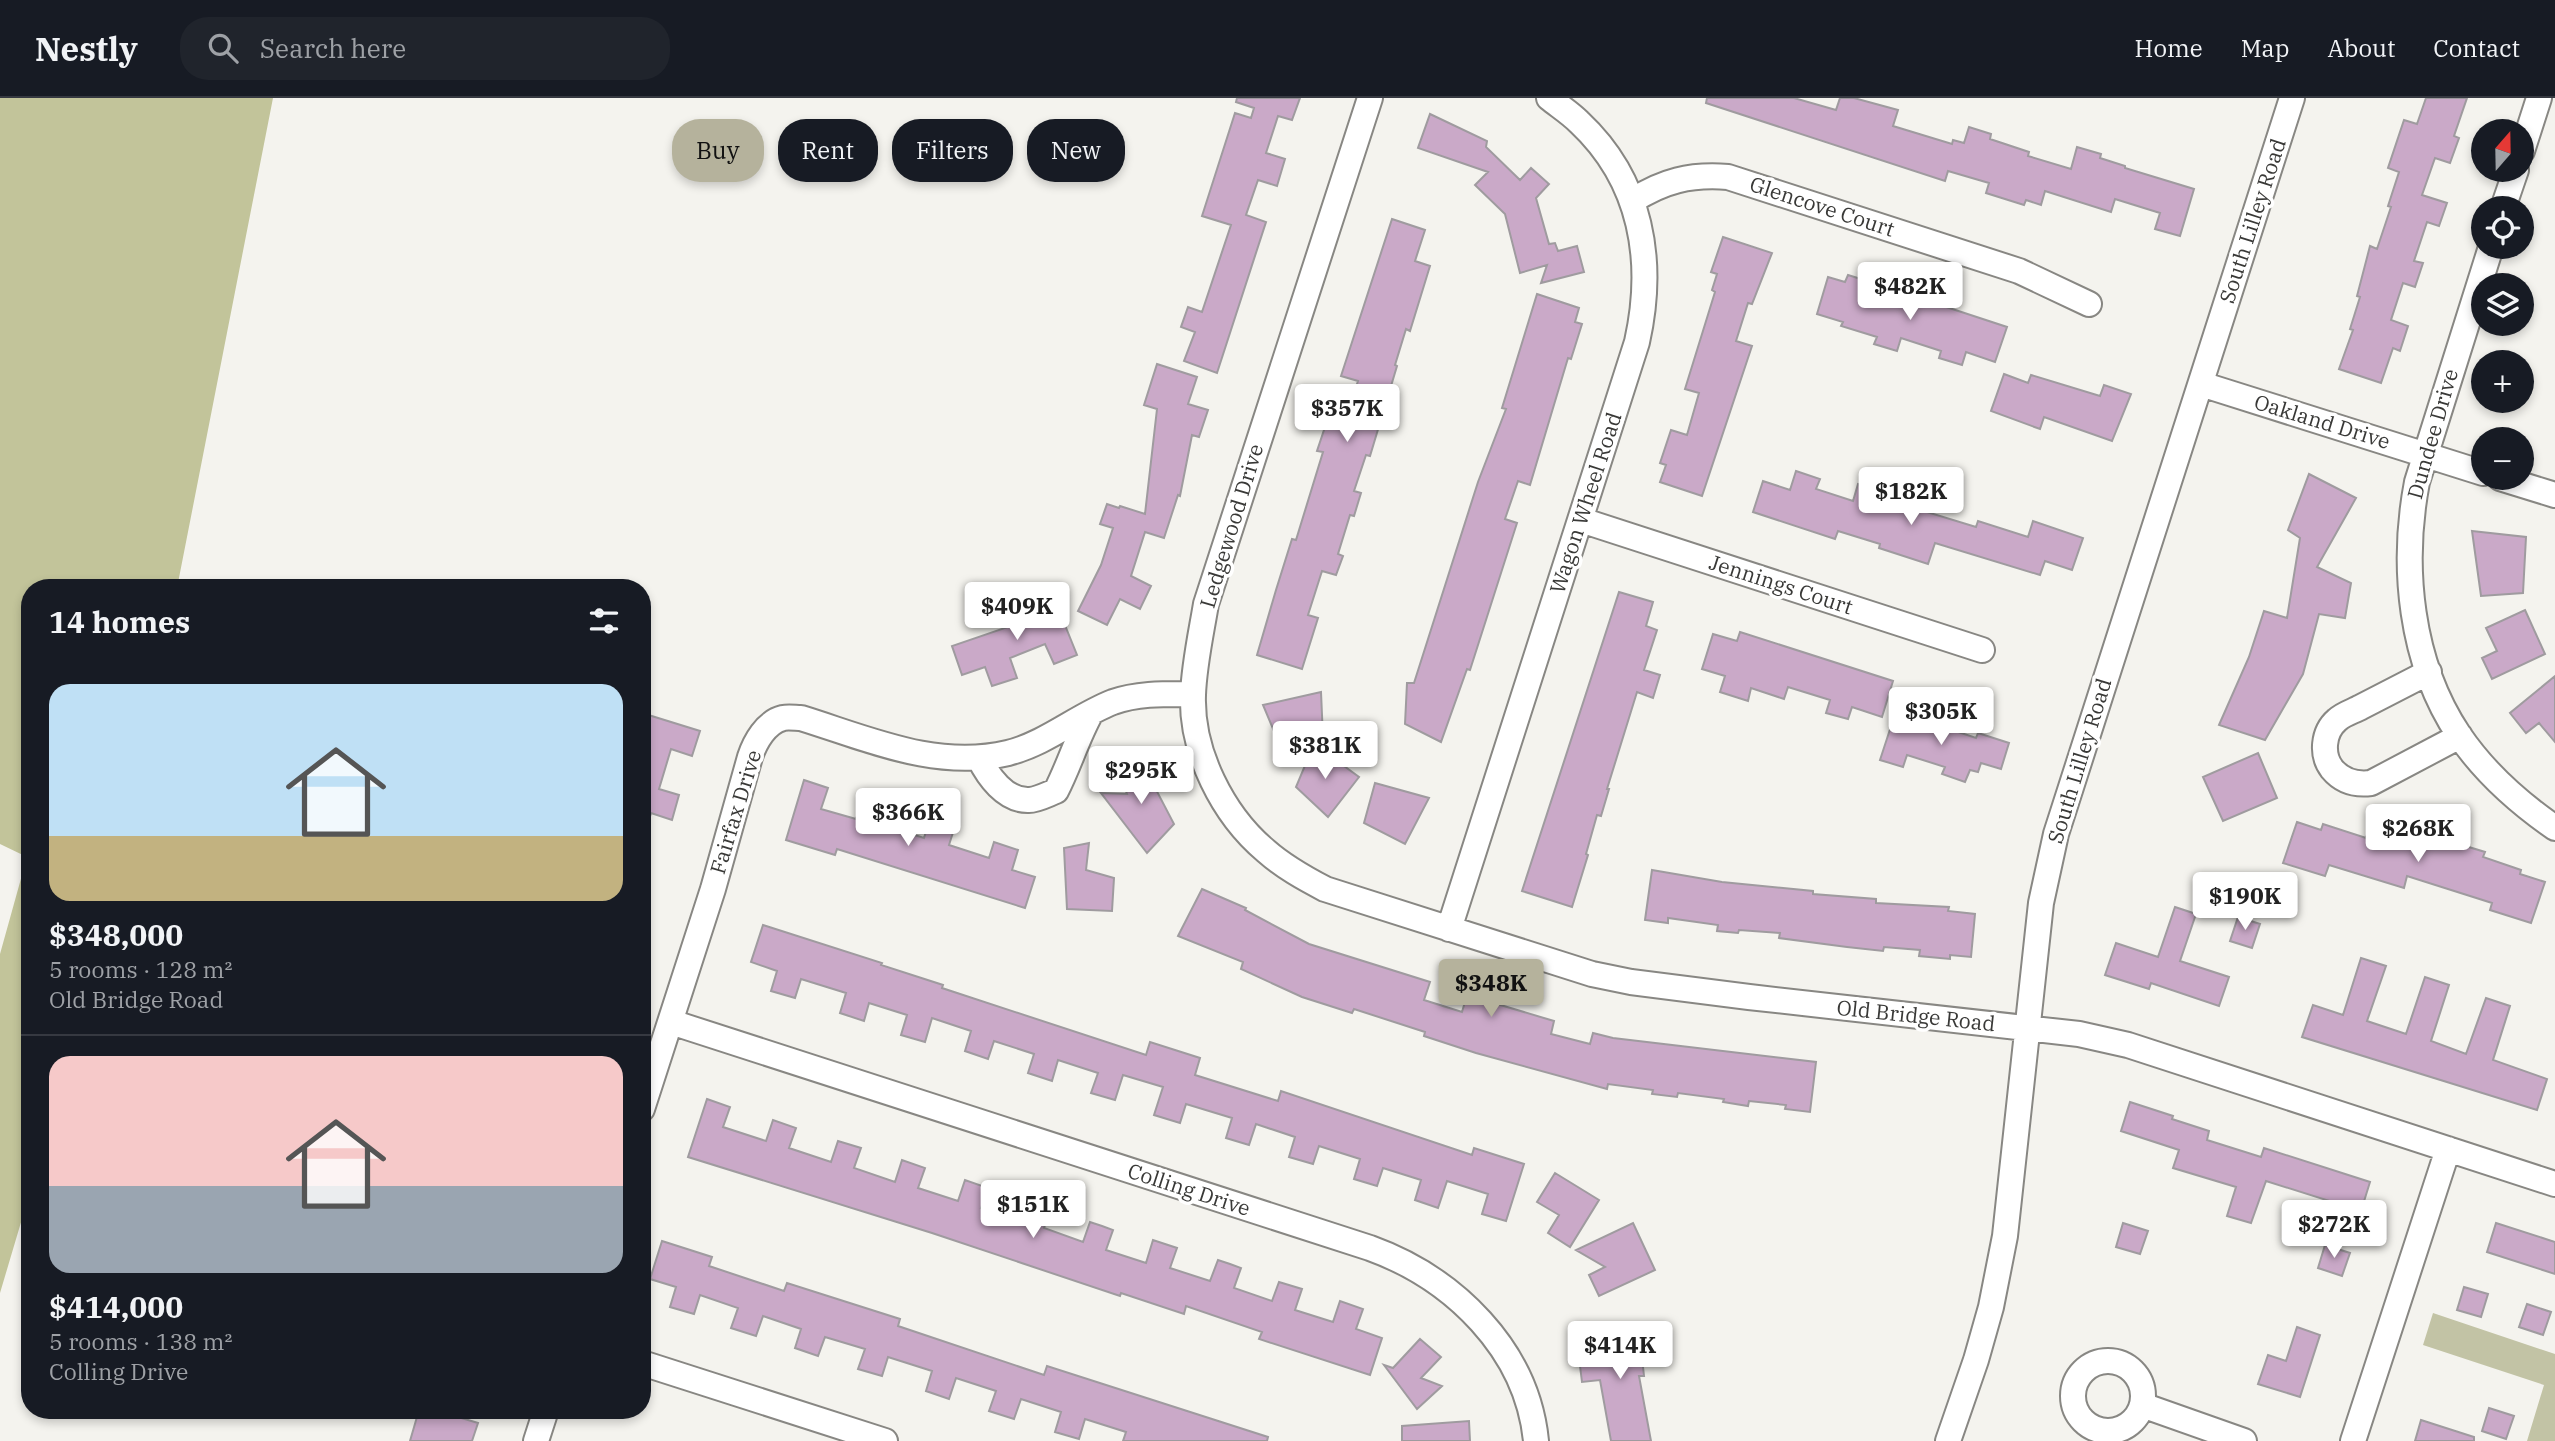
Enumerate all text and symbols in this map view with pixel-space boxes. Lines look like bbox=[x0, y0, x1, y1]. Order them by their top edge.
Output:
search box bbox=[180, 17, 670, 80]
text: Nestly bbox=[35, 27, 138, 70]
icon: search bbox=[204, 29, 242, 67]
text: Search here bbox=[260, 31, 406, 65]
text: Home bbox=[2135, 32, 2203, 64]
text: Map bbox=[2241, 32, 2289, 64]
text: About bbox=[2327, 32, 2395, 64]
text: Contact bbox=[2433, 32, 2520, 64]
chip: Buy bbox=[672, 119, 764, 182]
chip: Rent bbox=[778, 119, 878, 182]
chip: Filters bbox=[892, 119, 1013, 182]
chip: New bbox=[1027, 119, 1125, 182]
north arrow bbox=[2471, 119, 2534, 182]
map controls bbox=[2471, 119, 2534, 490]
street label: South Lilley Road bbox=[2212, 135, 2292, 307]
street label: Glencove Court bbox=[1746, 169, 1898, 243]
button: locate bbox=[2471, 196, 2534, 259]
pin: $482K bbox=[1861, 262, 1959, 322]
text: $482K bbox=[1874, 270, 1946, 300]
button: layers bbox=[2471, 273, 2534, 336]
button: + bbox=[2471, 350, 2534, 413]
street label: Dundee Drive bbox=[2400, 365, 2464, 502]
pin: $357K bbox=[1298, 384, 1396, 444]
street label: Oakland Drive bbox=[2251, 387, 2394, 455]
text: $357K bbox=[1311, 392, 1383, 422]
street label: Wagon Wheel Road bbox=[1543, 408, 1628, 597]
button: − bbox=[2471, 427, 2534, 490]
street label: Ledgewood Drive bbox=[1193, 440, 1269, 611]
pin: $182K bbox=[1862, 468, 1960, 527]
text: $182K bbox=[1875, 475, 1947, 505]
street label: Jennings Court bbox=[1706, 548, 1857, 620]
pin: $409K bbox=[968, 582, 1066, 642]
text: $409K bbox=[981, 590, 1053, 620]
text: 14 homes bbox=[49, 602, 190, 641]
icon: filters bbox=[585, 602, 623, 640]
street label: South Lilley Road bbox=[2041, 674, 2118, 847]
pin: $305K bbox=[1892, 688, 1990, 747]
text: $305K bbox=[1905, 695, 1977, 725]
pin: $381K bbox=[1276, 722, 1374, 781]
icon: home bbox=[273, 729, 399, 855]
text: $381K bbox=[1289, 729, 1361, 759]
street label: Fairfax Drive bbox=[703, 746, 767, 877]
pin: $295K bbox=[1092, 746, 1190, 806]
text: $295K bbox=[1105, 754, 1177, 784]
pin: $366K bbox=[859, 788, 957, 848]
text: $366K bbox=[872, 796, 944, 826]
pin: $268K bbox=[2369, 804, 2467, 864]
text: $268K bbox=[2382, 812, 2454, 842]
pin: $190K bbox=[2196, 872, 2294, 932]
text: $190K bbox=[2209, 880, 2281, 910]
text: $348,000 bbox=[49, 915, 183, 954]
text: 5 rooms · 128 m² bbox=[49, 954, 232, 984]
pin: $348K bbox=[1442, 960, 1540, 1019]
text: $348K bbox=[1455, 967, 1527, 997]
text: Old Bridge Road bbox=[49, 984, 223, 1014]
street label: Old Bridge Road bbox=[1835, 993, 1997, 1037]
icon: home bbox=[273, 1101, 399, 1227]
street label: Colling Drive bbox=[1124, 1156, 1254, 1222]
pin: $151K bbox=[984, 1180, 1082, 1240]
text: $151K bbox=[997, 1188, 1069, 1218]
pin: $272K bbox=[2285, 1200, 2383, 1260]
text: $272K bbox=[2298, 1208, 2370, 1238]
text: $414,000 bbox=[49, 1287, 183, 1326]
pin: $414K bbox=[1571, 1322, 1669, 1381]
text: 5 rooms · 138 m² bbox=[49, 1326, 232, 1356]
text: $414K bbox=[1584, 1329, 1656, 1359]
text: Colling Drive bbox=[49, 1356, 188, 1386]

